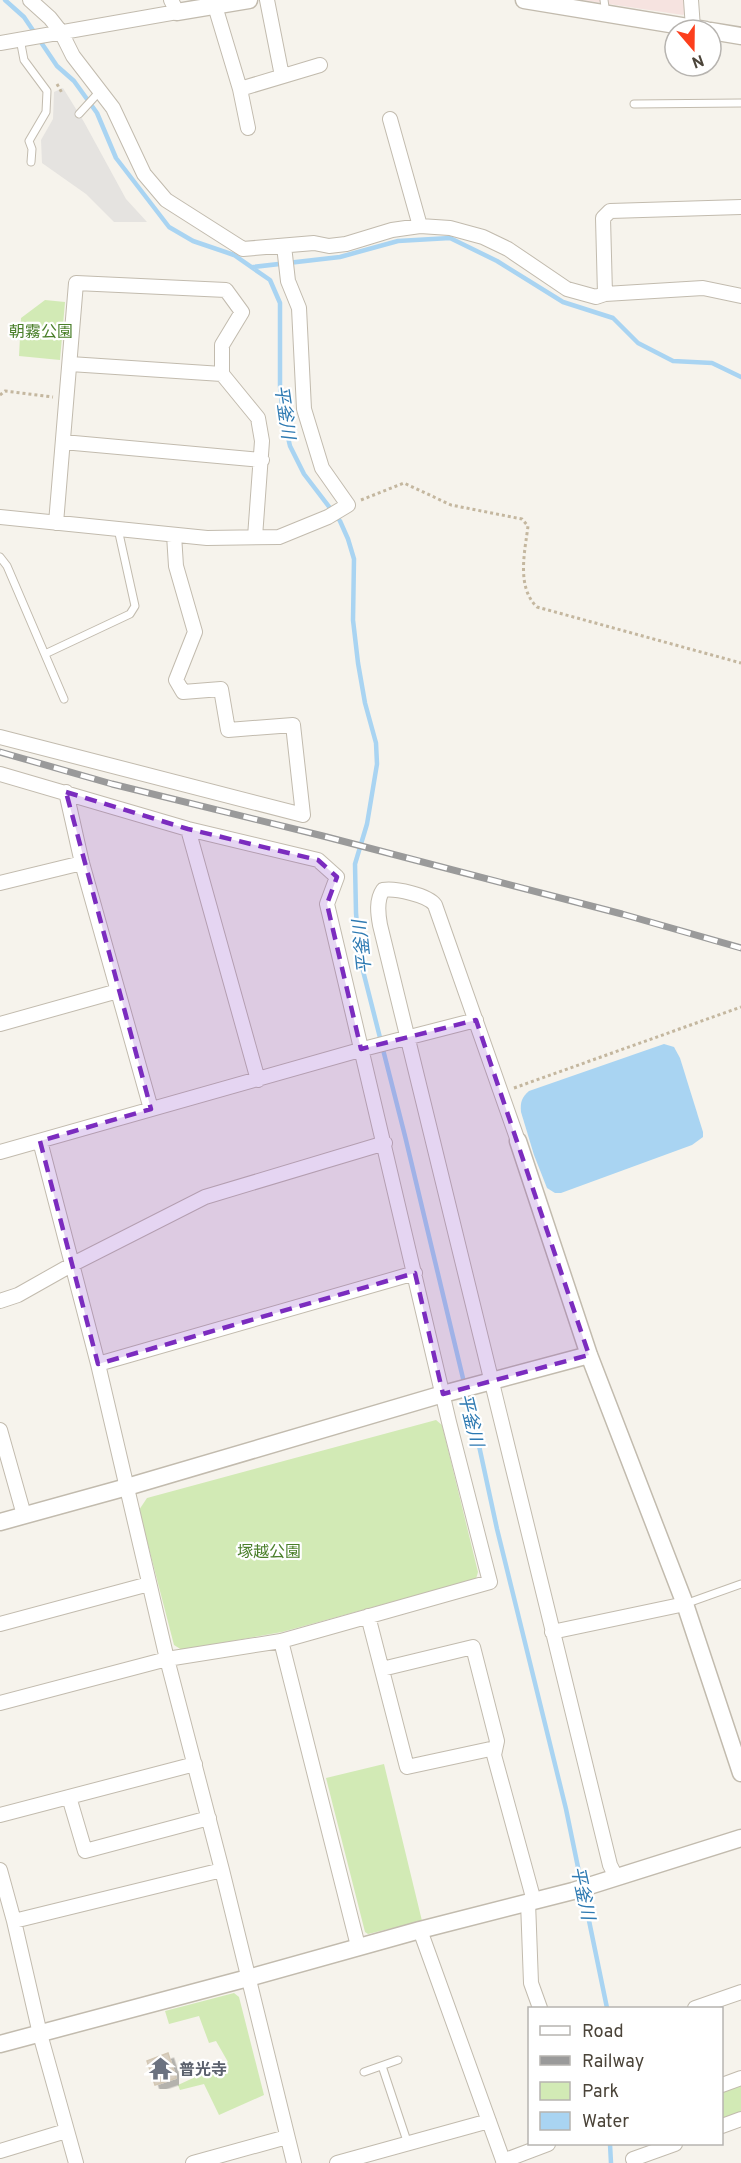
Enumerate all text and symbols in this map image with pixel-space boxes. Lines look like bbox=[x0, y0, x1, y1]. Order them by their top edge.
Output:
north arrow bbox=[663, 18, 723, 78]
text: N bbox=[689, 49, 706, 72]
park label: 朝霧公園 bbox=[9, 323, 73, 343]
water label: 平釜川 bbox=[268, 384, 299, 443]
water label: 平釜川 bbox=[349, 917, 378, 975]
water label: 平釜川 bbox=[452, 1391, 488, 1451]
park label: 塚越公園 bbox=[237, 1543, 301, 1563]
water label: 平釜川 bbox=[565, 1865, 599, 1924]
legend bbox=[528, 2007, 723, 2145]
text: Road bbox=[582, 2021, 624, 2044]
text: Railway bbox=[582, 2051, 644, 2074]
temple icon: 普光寺 bbox=[148, 2056, 174, 2082]
place label: 普光寺 bbox=[179, 2061, 227, 2081]
text: Park bbox=[582, 2081, 619, 2104]
text: Water bbox=[582, 2111, 629, 2134]

